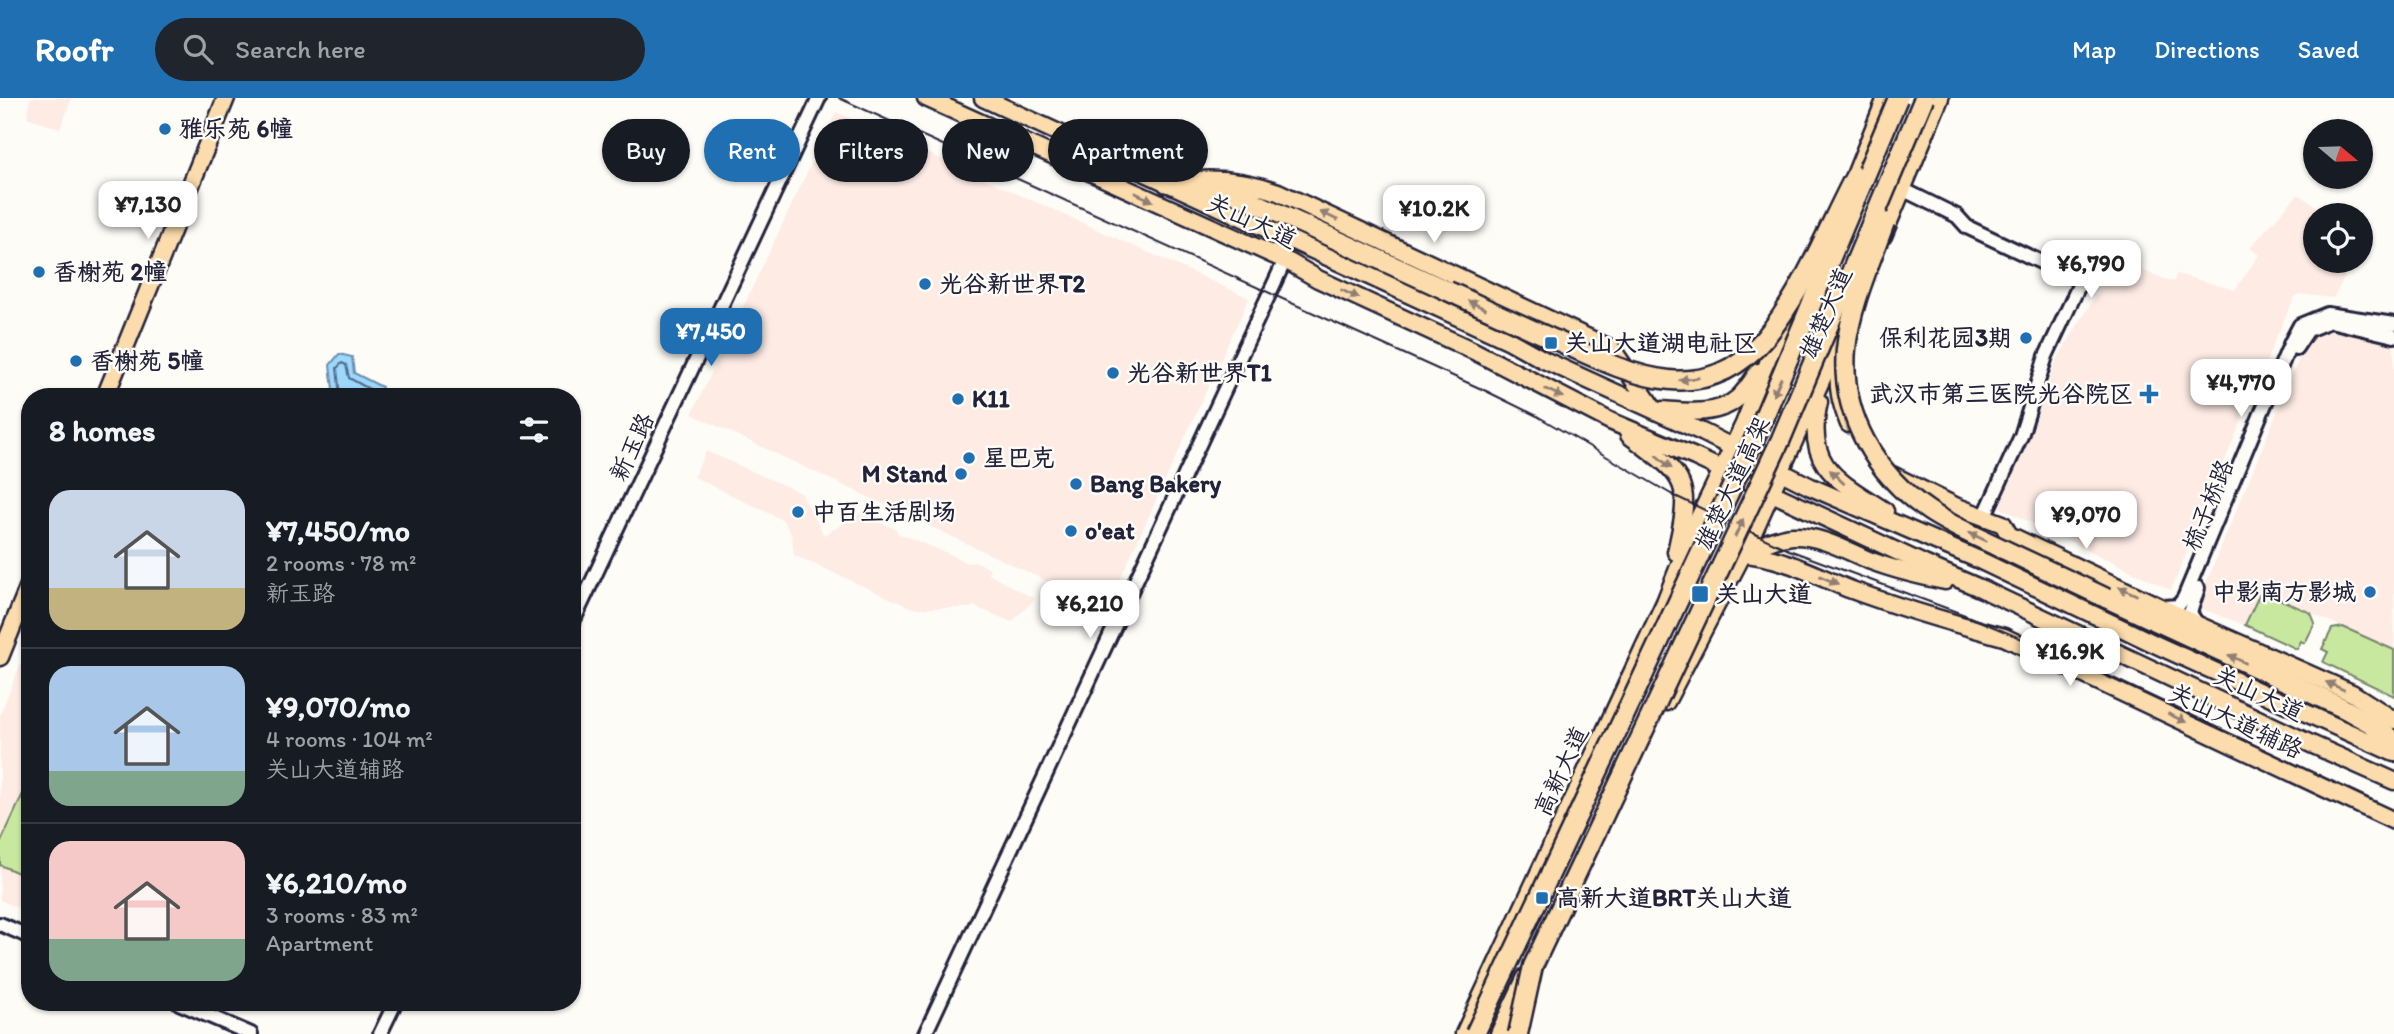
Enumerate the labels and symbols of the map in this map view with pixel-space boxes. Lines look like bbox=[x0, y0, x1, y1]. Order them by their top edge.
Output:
place label: 雅乐苑 6幢 bbox=[179, 114, 293, 143]
north arrow bbox=[2303, 119, 2373, 189]
marker: 雅乐苑 6幢 bbox=[157, 121, 173, 137]
pin: ¥7,130 bbox=[91, 181, 205, 241]
pin: ¥10.2K bbox=[1377, 186, 1491, 245]
street label: 关山大道 bbox=[1203, 187, 1302, 254]
one-way arrow bbox=[1134, 191, 1154, 203]
one-way arrow bbox=[1319, 210, 1339, 222]
pin: ¥6,790 bbox=[2034, 240, 2148, 300]
place label: 香榭苑 2幢 bbox=[53, 257, 167, 286]
street label: 雄楚大道 bbox=[1793, 263, 1858, 363]
marker: 香榭苑 2幢 bbox=[31, 264, 47, 280]
place label: 光谷新世界T2 bbox=[939, 269, 1085, 298]
marker: 光谷新世界T2 bbox=[917, 276, 933, 292]
one-way arrow bbox=[1339, 289, 1360, 300]
one-way arrow bbox=[1467, 299, 1487, 310]
pin: ¥7,450 bbox=[654, 308, 768, 368]
place label: 保利花园3期 bbox=[1879, 323, 2012, 352]
place label: 关山大道湖电社区 bbox=[1565, 328, 1757, 357]
marker: 保利花园3期 bbox=[2018, 330, 2034, 346]
marker: 关山大道湖电社区 bbox=[1543, 335, 1559, 351]
place label: 香榭苑 5幢 bbox=[90, 346, 204, 375]
marker: 香榭苑 5幢 bbox=[68, 353, 84, 369]
place label: 光谷新世界T1 bbox=[1127, 358, 1272, 387]
pin: ¥4,770 bbox=[2184, 360, 2298, 419]
marker: 光谷新世界T1 bbox=[1105, 365, 1121, 381]
one-way arrow bbox=[1678, 373, 1700, 384]
one-way arrow bbox=[1771, 377, 1783, 397]
place label: 武汉市第三医院光谷院区 bbox=[1869, 379, 2133, 408]
place label: K11 bbox=[972, 384, 1010, 413]
marker: 武汉市第三医院光谷院区 bbox=[2139, 384, 2159, 404]
one-way arrow bbox=[1544, 387, 1564, 398]
marker: K11 bbox=[950, 391, 966, 407]
street label: 新玉路 bbox=[603, 408, 660, 486]
street label: 雄楚大道高架 bbox=[1689, 411, 1776, 554]
place label: 星巴克 bbox=[983, 443, 1055, 472]
marker: 星巴克 bbox=[961, 450, 977, 466]
one-way arrow bbox=[1656, 454, 1673, 469]
street label: 梳子桥路 bbox=[2176, 455, 2239, 555]
place label: M Stand bbox=[862, 459, 948, 488]
marker: M Stand bbox=[953, 466, 969, 482]
place label: Bang Bakery bbox=[1090, 469, 1222, 499]
one-way arrow bbox=[1828, 469, 1845, 486]
marker: Bang Bakery bbox=[1068, 476, 1084, 492]
pin: ¥9,070 bbox=[2029, 491, 2143, 551]
place label: 中百生活剧场 bbox=[812, 497, 956, 526]
marker: 中百生活剧场 bbox=[790, 504, 806, 520]
place label: o'eat bbox=[1085, 516, 1135, 545]
one-way arrow bbox=[1734, 517, 1745, 538]
marker: o'eat bbox=[1063, 523, 1079, 539]
one-way arrow bbox=[1968, 531, 1988, 542]
one-way arrow bbox=[1819, 575, 1840, 586]
place label: 中影南方影城 bbox=[2212, 577, 2356, 606]
place label: 关山大道 bbox=[1716, 579, 1812, 608]
pin: ¥6,210 bbox=[1033, 580, 1147, 640]
marker: 关山大道 bbox=[1690, 584, 1710, 604]
marker: 中影南方影城 bbox=[2362, 584, 2378, 600]
one-way arrow bbox=[2118, 586, 2138, 597]
pin: ¥16.9K bbox=[2013, 628, 2127, 688]
one-way arrow bbox=[2227, 653, 2247, 664]
street label: 关山大道 bbox=[2210, 660, 2309, 727]
street label: 关山大道辅路 bbox=[2165, 677, 2308, 764]
one-way arrow bbox=[2325, 680, 2345, 692]
one-way arrow bbox=[2167, 712, 2187, 724]
street label: 高新大道 bbox=[1527, 721, 1594, 820]
place label: 高新大道BRT关山大道 bbox=[1556, 883, 1792, 912]
marker: 高新大道BRT关山大道 bbox=[1534, 890, 1550, 906]

